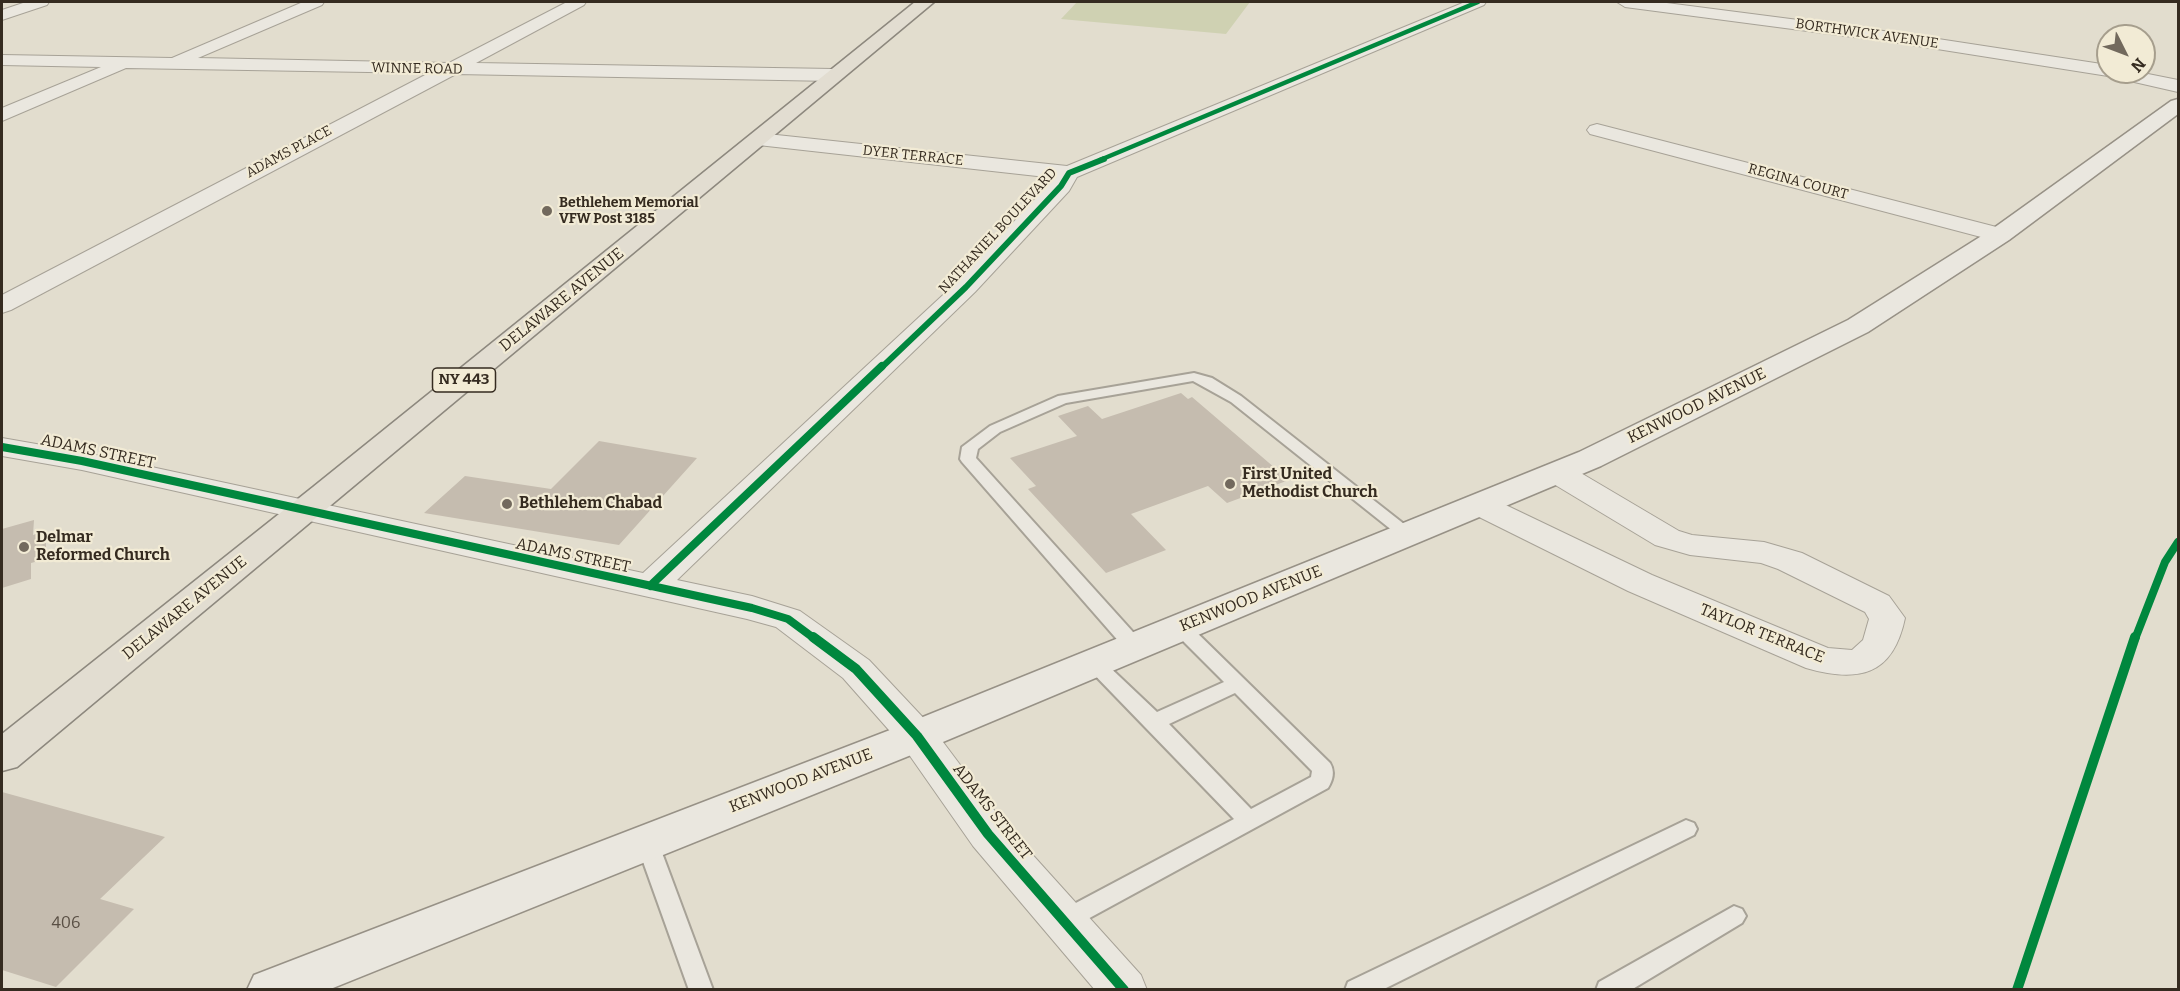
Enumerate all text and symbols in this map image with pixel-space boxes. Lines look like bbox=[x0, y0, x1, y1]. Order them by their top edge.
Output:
street label: BORTHWICK AVENUE bbox=[1794, 16, 1940, 52]
north arrow bbox=[2096, 24, 2156, 84]
text: N bbox=[2127, 54, 2149, 76]
street label: WINNE ROAD bbox=[371, 60, 463, 78]
street label: ADAMS PLACE bbox=[243, 122, 335, 182]
street label: DYER TERRACE bbox=[862, 142, 964, 170]
street label: REGINA COURT bbox=[1746, 161, 1850, 203]
street label: NATHANIEL BOULEVARD bbox=[935, 165, 1061, 297]
place label: Bethlehem Memorial VFW Post 3185 bbox=[559, 195, 699, 228]
marker: Bethlehem Memorial VFW Post 3185 bbox=[540, 204, 554, 218]
street label: DELAWARE AVENUE bbox=[496, 244, 628, 356]
street label: KENWOOD AVENUE bbox=[1624, 364, 1770, 448]
road number: NY 443 bbox=[432, 368, 496, 392]
street label: ADAMS STREET bbox=[39, 430, 157, 474]
place label: First United Methodist Church bbox=[1242, 465, 1378, 503]
marker: First United Methodist Church bbox=[1223, 477, 1237, 491]
place label: Bethlehem Chabad bbox=[519, 494, 662, 514]
marker: Bethlehem Chabad bbox=[500, 497, 514, 511]
place label: Delmar Reformed Church bbox=[36, 528, 170, 566]
street label: ADAMS STREET bbox=[514, 534, 632, 578]
marker: Delmar Reformed Church bbox=[17, 540, 31, 554]
street label: DELAWARE AVENUE bbox=[119, 552, 251, 664]
street label: KENWOOD AVENUE bbox=[1177, 562, 1325, 636]
street label: TAYLOR TERRACE bbox=[1697, 600, 1827, 668]
street label: KENWOOD AVENUE bbox=[727, 745, 875, 817]
street label: ADAMS STREET bbox=[949, 760, 1035, 864]
house number: 406 bbox=[52, 914, 80, 934]

